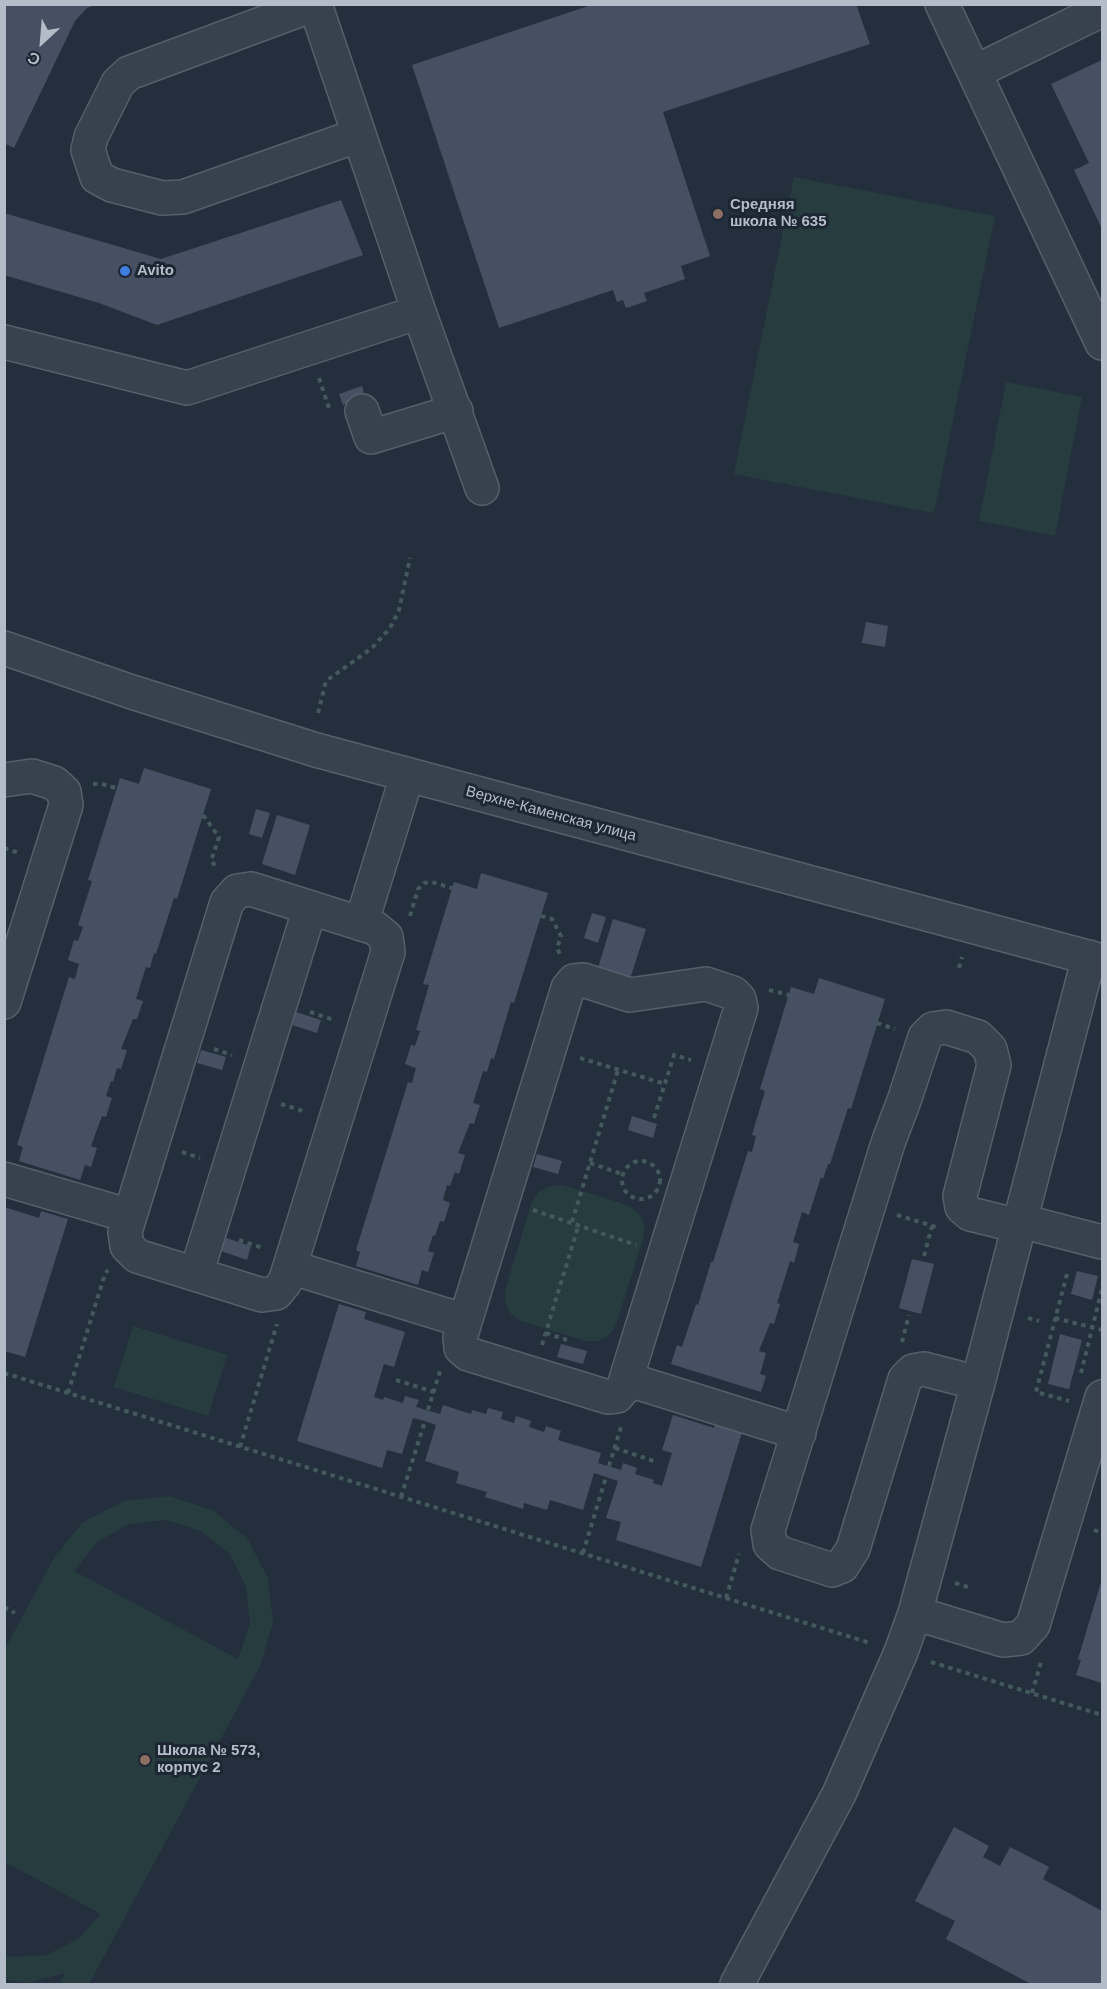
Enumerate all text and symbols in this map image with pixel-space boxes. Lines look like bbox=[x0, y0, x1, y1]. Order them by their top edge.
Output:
north arrow bbox=[12, 12, 72, 72]
text: С bbox=[25, 48, 43, 69]
place label: Средняя школа № 635 bbox=[730, 196, 827, 231]
marker: Средняя школа № 635 bbox=[711, 207, 725, 221]
place label: Avito bbox=[137, 262, 174, 280]
marker: Avito bbox=[118, 264, 132, 278]
street label: Верхне-Каменская улица bbox=[464, 783, 638, 845]
place label: Школа № 573, корпус 2 bbox=[157, 1742, 260, 1777]
marker: Школа № 573, корпус 2 bbox=[138, 1753, 152, 1767]

